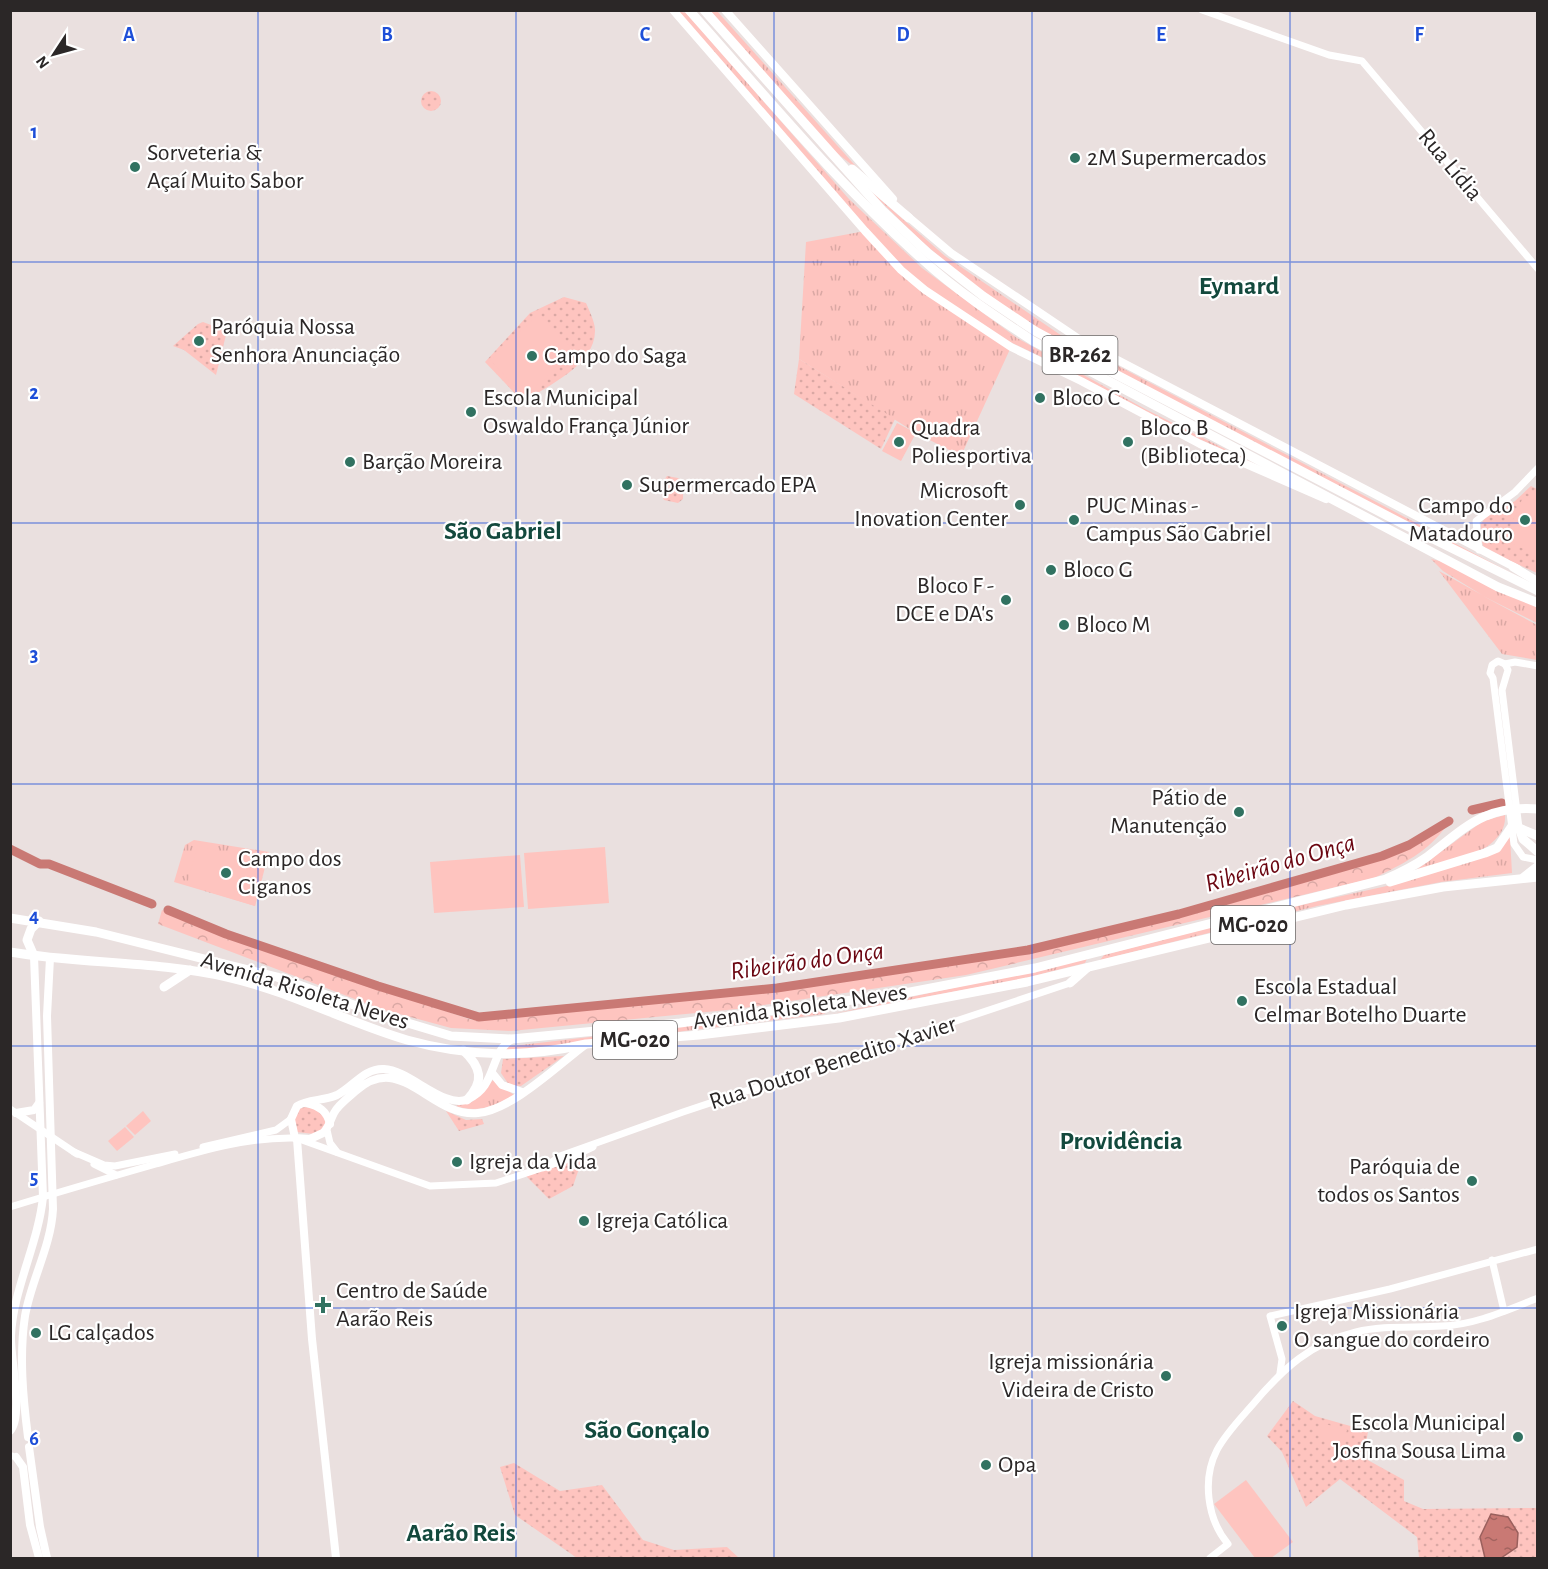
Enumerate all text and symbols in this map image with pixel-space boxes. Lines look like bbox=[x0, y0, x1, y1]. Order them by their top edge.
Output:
north arrow bbox=[24, 24, 84, 84]
text: A bbox=[123, 25, 135, 45]
text: B bbox=[381, 25, 393, 45]
text: C bbox=[640, 25, 651, 45]
text: D bbox=[896, 25, 910, 45]
text: E bbox=[1156, 25, 1166, 45]
text: F bbox=[1414, 25, 1424, 45]
text: N bbox=[33, 53, 52, 71]
text: 1 bbox=[30, 122, 38, 142]
street label: Rua Lídia bbox=[1413, 125, 1487, 205]
place label: Sorveteria & Açaí Muito Sabor bbox=[147, 141, 304, 193]
place label: 2M Supermercados bbox=[1087, 146, 1267, 170]
marker: 2M Supermercados bbox=[1068, 151, 1082, 165]
marker: Sorveteria & Açaí Muito Sabor bbox=[128, 160, 142, 174]
district label: Eymard bbox=[1199, 273, 1280, 299]
place label: Paróquia Nossa Senhora Anunciação bbox=[211, 315, 400, 367]
marker: Paróquia Nossa Senhora Anunciação bbox=[192, 334, 206, 348]
road number: BR-262 bbox=[1042, 336, 1118, 374]
place label: Campo do Saga bbox=[544, 344, 687, 368]
marker: Campo do Saga bbox=[525, 349, 539, 363]
text: 2 bbox=[29, 383, 39, 403]
place label: Escola Municipal Oswaldo França Júnior bbox=[483, 386, 689, 438]
place label: Bloco C bbox=[1052, 386, 1120, 410]
marker: Bloco C bbox=[1033, 391, 1047, 405]
marker: Escola Municipal Oswaldo França Júnior bbox=[464, 405, 478, 419]
place label: Quadra Poliesportiva bbox=[911, 416, 1032, 468]
place label: Bloco B (Biblioteca) bbox=[1140, 416, 1247, 468]
marker: Quadra Poliesportiva bbox=[892, 435, 906, 449]
marker: Bloco B (Biblioteca) bbox=[1121, 435, 1135, 449]
place label: Barção Moreira bbox=[362, 450, 502, 474]
marker: Barção Moreira bbox=[343, 455, 357, 469]
place label: Supermercado EPA bbox=[639, 473, 817, 497]
marker: Supermercado EPA bbox=[620, 478, 634, 492]
place label: Microsoft Inovation Center bbox=[854, 479, 1008, 531]
place label: PUC Minas - Campus São Gabriel bbox=[1086, 494, 1271, 546]
place label: Campo do Matadouro bbox=[1409, 494, 1513, 546]
marker: Microsoft Inovation Center bbox=[1013, 498, 1027, 512]
marker: PUC Minas - Campus São Gabriel bbox=[1067, 513, 1081, 527]
marker: Campo do Matadouro bbox=[1518, 513, 1532, 527]
district label: São Gabriel bbox=[444, 518, 562, 544]
place label: Bloco G bbox=[1063, 558, 1133, 582]
marker: Bloco G bbox=[1044, 563, 1058, 577]
place label: Bloco F - DCE e DA's bbox=[895, 574, 994, 626]
marker: Bloco F - DCE e DA's bbox=[999, 593, 1013, 607]
place label: Bloco M bbox=[1076, 613, 1151, 637]
marker: Bloco M bbox=[1057, 618, 1071, 632]
text: 3 bbox=[30, 645, 38, 665]
place label: Pátio de Manutenção bbox=[1110, 786, 1227, 838]
marker: Pátio de Manutenção bbox=[1232, 805, 1246, 819]
water label: Ribeirão do Onça bbox=[1202, 829, 1358, 897]
place label: Campo dos Ciganos bbox=[238, 847, 342, 899]
marker: Campo dos Ciganos bbox=[219, 866, 233, 880]
text: 4 bbox=[29, 906, 39, 926]
road number: MG-020 bbox=[1211, 906, 1295, 944]
water label: Ribeirão do Onça bbox=[729, 937, 885, 985]
street label: Avenida Risoleta Neves bbox=[198, 948, 412, 1034]
place label: Escola Estadual Celmar Botelho Duarte bbox=[1254, 975, 1466, 1027]
street label: Avenida Risoleta Neves bbox=[691, 980, 909, 1034]
marker: Escola Estadual Celmar Botelho Duarte bbox=[1235, 994, 1249, 1008]
street label: Rua Doutor Benedito Xavier bbox=[706, 1012, 960, 1114]
road number: MG-020 bbox=[593, 1021, 677, 1059]
district label: Providência bbox=[1059, 1128, 1183, 1154]
place label: Igreja da Vida bbox=[469, 1150, 597, 1174]
marker: Igreja da Vida bbox=[450, 1155, 464, 1169]
place label: Paróquia de todos os Santos bbox=[1317, 1155, 1460, 1207]
text: 5 bbox=[30, 1168, 38, 1188]
marker: Paróquia de todos os Santos bbox=[1465, 1174, 1479, 1188]
place label: Igreja Católica bbox=[596, 1209, 728, 1233]
marker: Igreja Católica bbox=[577, 1214, 591, 1228]
place label: Centro de Saúde Aarão Reis bbox=[336, 1279, 488, 1331]
marker: Centro de Saúde Aarão Reis bbox=[314, 1296, 332, 1314]
place label: Igreja Missionária O sangue do cordeiro bbox=[1294, 1300, 1490, 1352]
marker: Igreja Missionária O sangue do cordeiro bbox=[1275, 1319, 1289, 1333]
place label: LG calçados bbox=[48, 1321, 155, 1345]
marker: LG calçados bbox=[29, 1326, 43, 1340]
place label: Igreja missionária Videira de Cristo bbox=[988, 1350, 1154, 1402]
marker: Igreja missionária Videira de Cristo bbox=[1159, 1369, 1173, 1383]
place label: Escola Municipal Josfina Sousa Lima bbox=[1333, 1411, 1506, 1463]
district label: São Gonçalo bbox=[584, 1417, 710, 1443]
text: 6 bbox=[29, 1429, 39, 1449]
marker: Escola Municipal Josfina Sousa Lima bbox=[1511, 1430, 1525, 1444]
place label: Opa bbox=[998, 1453, 1037, 1477]
marker: Opa bbox=[979, 1458, 993, 1472]
district label: Aarão Reis bbox=[406, 1520, 516, 1546]

